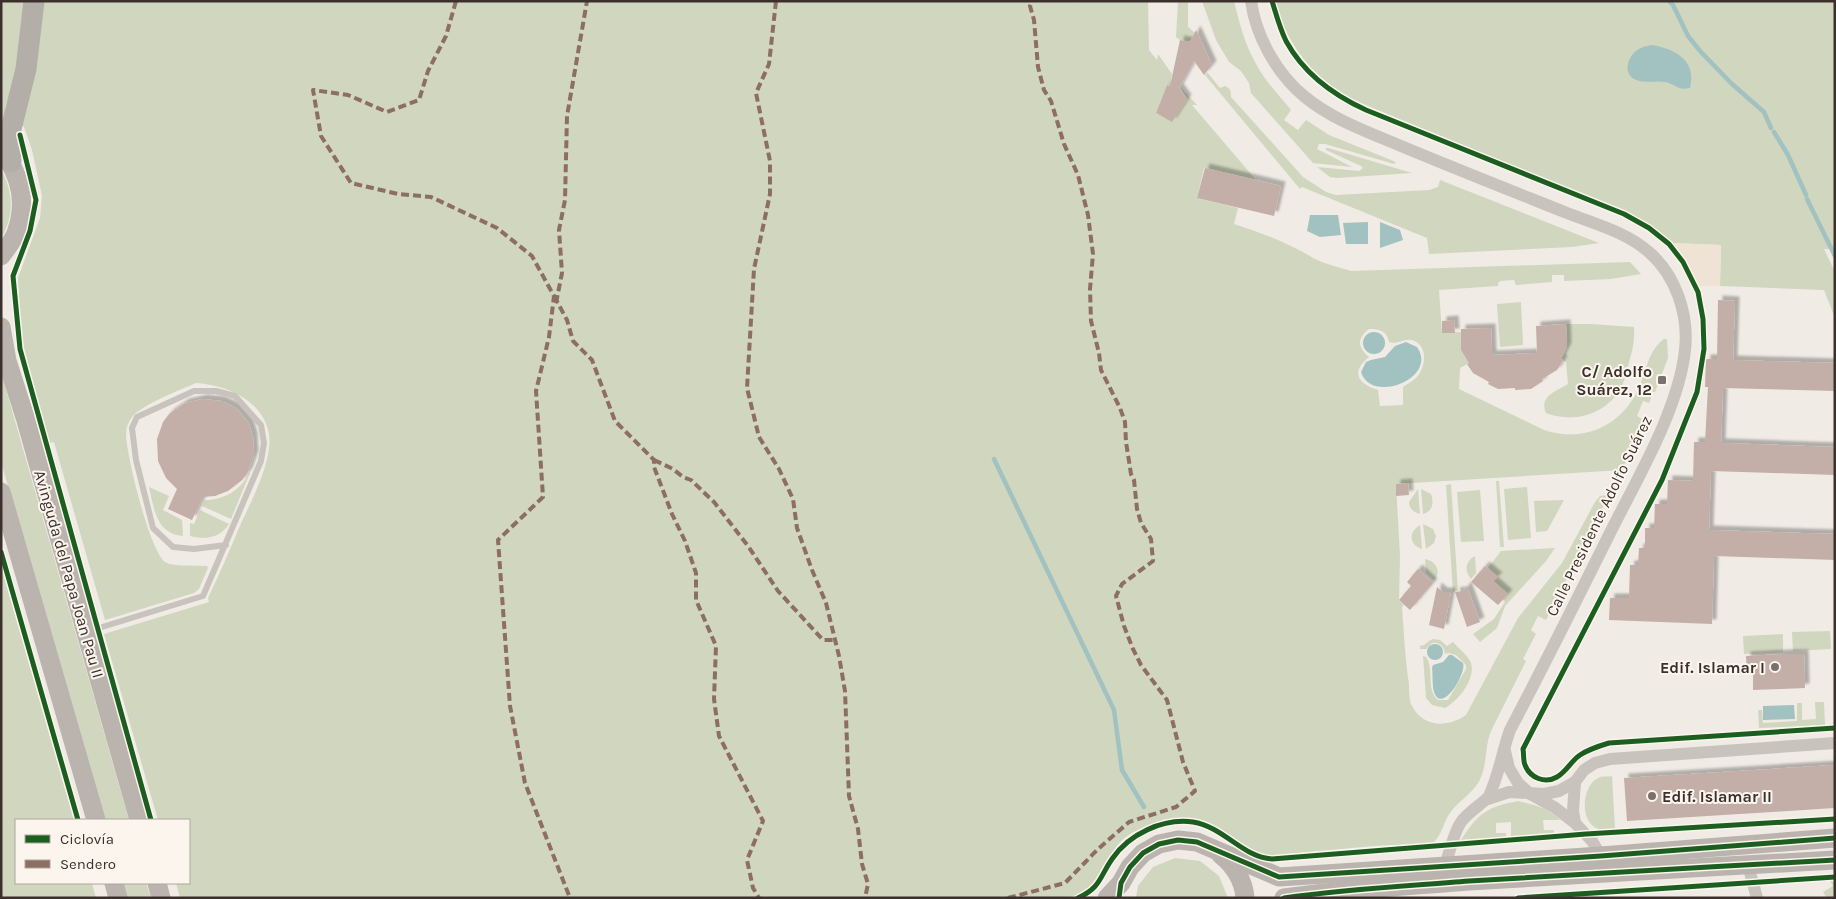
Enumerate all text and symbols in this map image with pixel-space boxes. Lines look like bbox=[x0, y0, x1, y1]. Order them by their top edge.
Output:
place label: C/ Adolfo Suárez, 12 bbox=[1576, 362, 1652, 399]
marker: C/ Adolfo Suárez, 12 bbox=[1656, 374, 1668, 386]
street label: Calle Presidente Adolfo Suárez bbox=[1542, 413, 1656, 619]
street label: Avinguda del Papa Joan Pau II bbox=[30, 468, 108, 680]
place label: Edif. Islamar I bbox=[1660, 658, 1765, 677]
marker: Edif. Islamar I bbox=[1769, 661, 1781, 673]
place label: Edif. Islamar II bbox=[1662, 787, 1772, 806]
marker: Edif. Islamar II bbox=[1646, 790, 1658, 802]
legend bbox=[15, 819, 190, 884]
text: Ciclovía bbox=[60, 830, 114, 848]
text: Sendero bbox=[60, 855, 116, 873]

